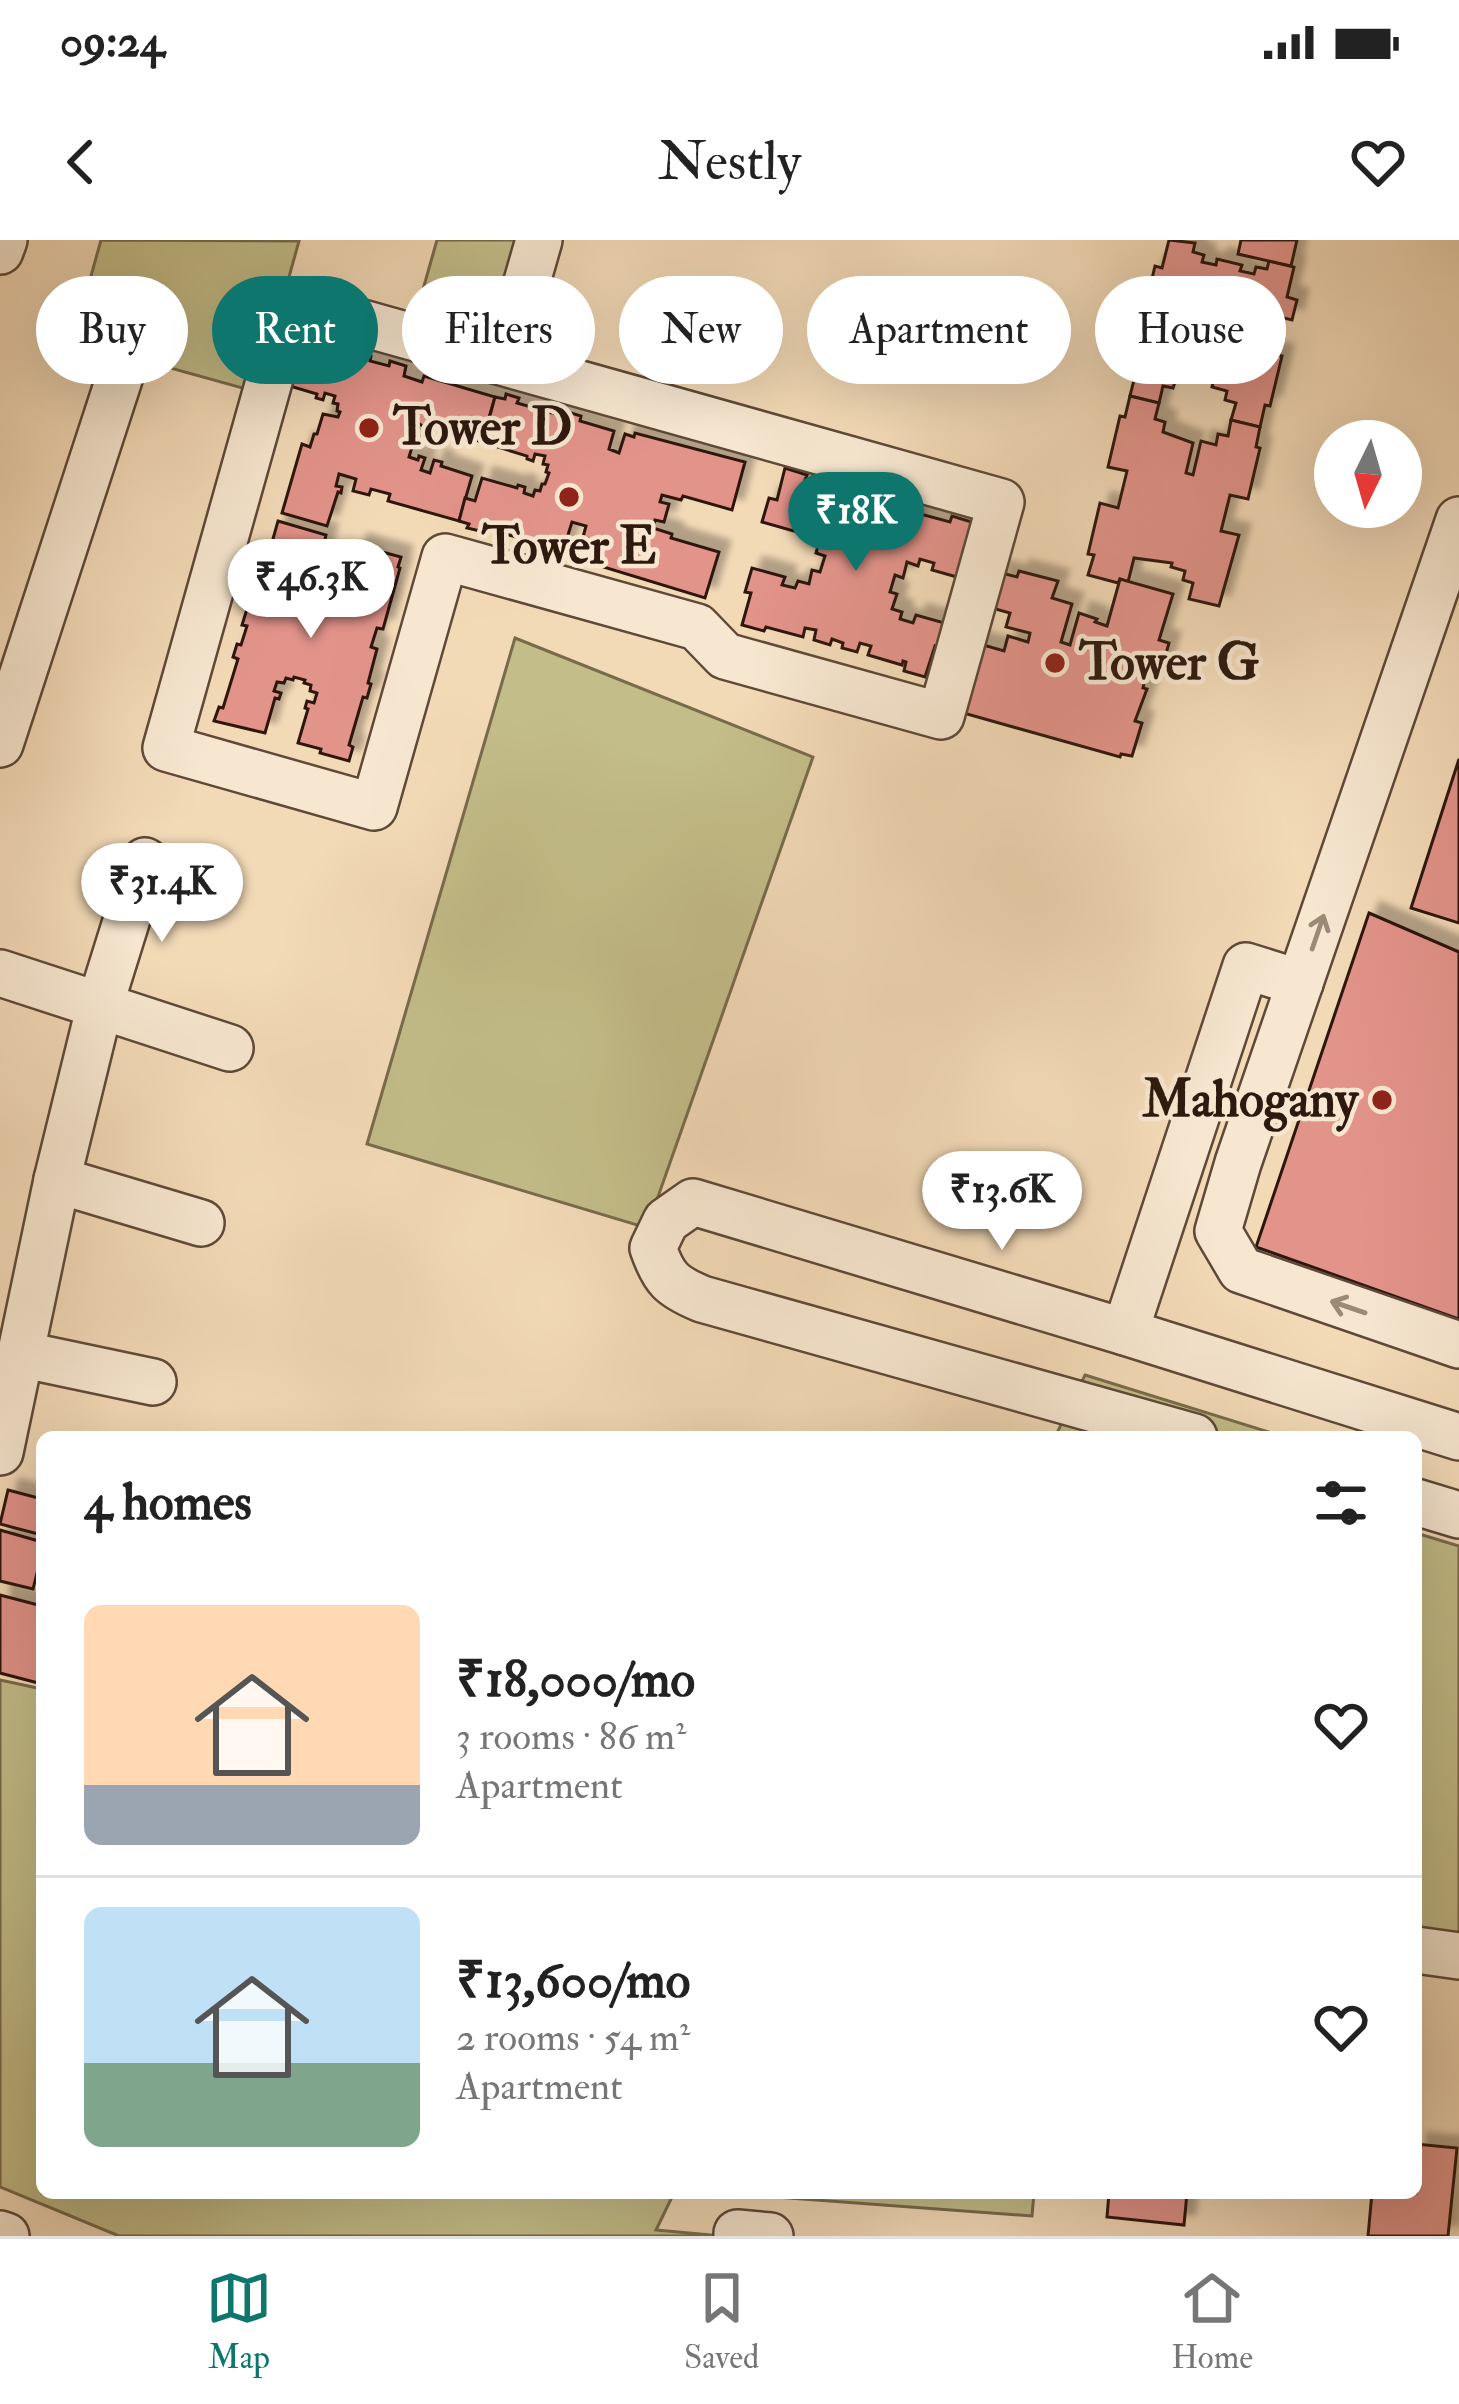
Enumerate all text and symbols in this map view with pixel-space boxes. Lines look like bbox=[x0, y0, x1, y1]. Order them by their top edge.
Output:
text: 09:24 bbox=[60, 14, 164, 70]
text: Nestly bbox=[658, 128, 801, 196]
icon: back bbox=[48, 129, 114, 195]
icon: heart bbox=[1345, 129, 1411, 195]
chip: Buy bbox=[36, 276, 188, 384]
chip: Rent bbox=[212, 276, 378, 384]
chip: Filters bbox=[402, 276, 595, 384]
chip: New bbox=[619, 276, 783, 384]
chip: Apartment bbox=[807, 276, 1071, 384]
chip: House bbox=[1095, 276, 1286, 384]
place label: Tower D bbox=[392, 396, 572, 460]
marker: Tower D bbox=[356, 415, 382, 441]
north arrow bbox=[1314, 420, 1422, 528]
map controls bbox=[1314, 420, 1422, 528]
pin: ₹18K bbox=[785, 472, 927, 574]
marker: Tower E bbox=[556, 484, 582, 510]
text: ₹18K bbox=[815, 486, 897, 535]
place label: Tower E bbox=[481, 515, 656, 579]
pin: ₹46.3K bbox=[213, 539, 409, 641]
text: ₹46.3K bbox=[255, 553, 367, 602]
place label: Tower G bbox=[1078, 631, 1260, 695]
marker: Tower G bbox=[1042, 650, 1068, 676]
pin: ₹31.4K bbox=[64, 843, 260, 945]
text: ₹31.4K bbox=[108, 857, 216, 906]
one-way arrow bbox=[1308, 914, 1330, 952]
place label: Mahogany bbox=[1141, 1068, 1360, 1132]
marker: Mahogany bbox=[1369, 1087, 1395, 1113]
pin: ₹13.6K bbox=[904, 1151, 1100, 1253]
text: ₹13.6K bbox=[949, 1165, 1055, 1214]
one-way arrow bbox=[1330, 1295, 1367, 1316]
icon: filters bbox=[1308, 1470, 1374, 1536]
text: 4 homes bbox=[84, 1471, 252, 1535]
text: ₹18,000/mo bbox=[456, 1648, 695, 1712]
icon: home bbox=[180, 1653, 324, 1797]
icon: heart bbox=[1308, 1692, 1374, 1758]
text: 3 rooms · 86 m² bbox=[456, 1712, 686, 1761]
text: Apartment bbox=[456, 1761, 623, 1810]
text: ₹13,600/mo bbox=[456, 1949, 690, 2013]
icon: home bbox=[180, 1955, 324, 2099]
icon: heart bbox=[1308, 1994, 1374, 2060]
text: 2 rooms · 54 m² bbox=[456, 2013, 690, 2062]
text: Apartment bbox=[456, 2062, 623, 2111]
tab: Map bbox=[206, 2265, 272, 2378]
tab: Saved bbox=[684, 2265, 759, 2378]
tab: Home bbox=[1171, 2265, 1253, 2378]

